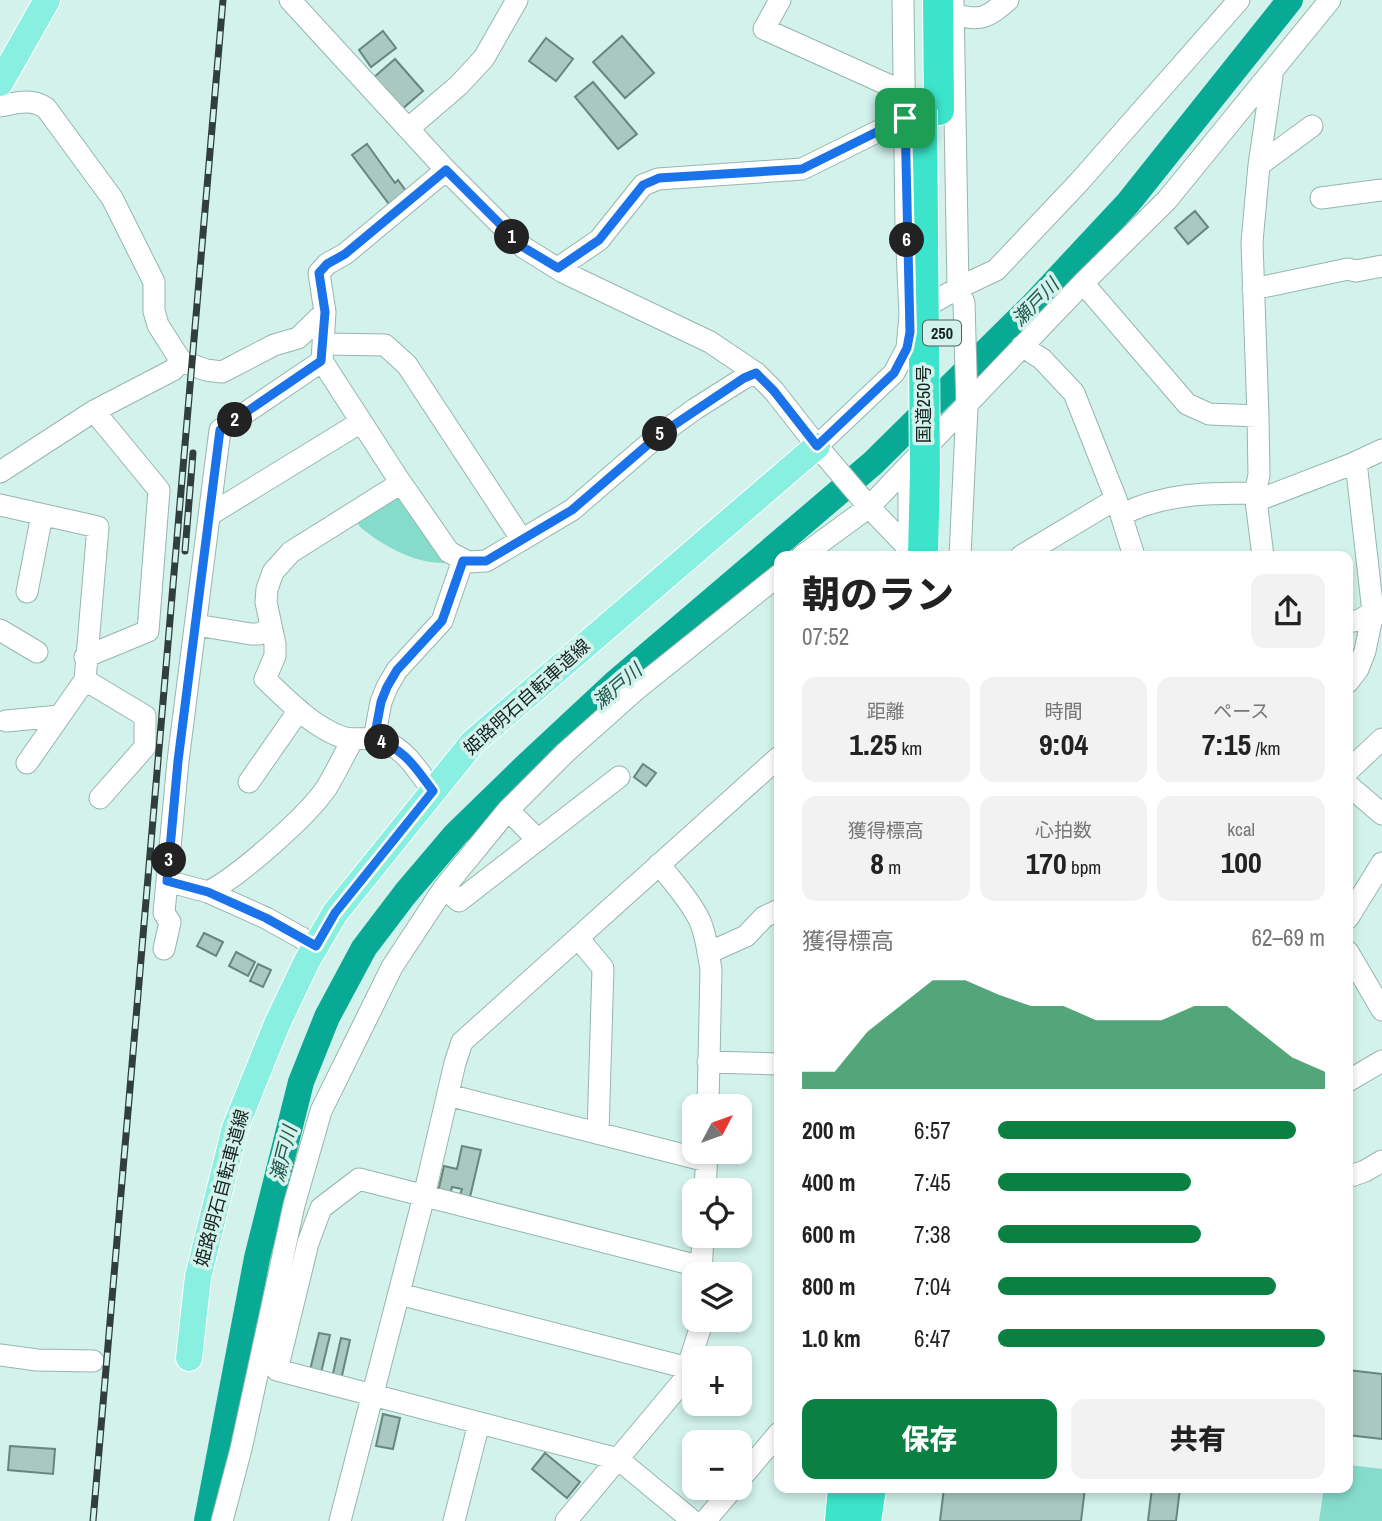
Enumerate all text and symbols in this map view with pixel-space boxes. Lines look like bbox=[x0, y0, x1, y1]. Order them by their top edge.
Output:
pin bbox=[875, 88, 935, 148]
icon: arrive bbox=[886, 99, 924, 137]
pin: 1 bbox=[494, 219, 530, 254]
pin: 6 bbox=[890, 222, 925, 258]
text: 1 bbox=[507, 223, 516, 249]
text: 6 bbox=[902, 226, 911, 252]
water label: 瀬戸川 bbox=[1006, 271, 1066, 332]
road number: 250 bbox=[923, 320, 961, 346]
street label: 国道250号 bbox=[911, 365, 936, 443]
pin: 2 bbox=[218, 402, 252, 438]
text: 2 bbox=[230, 406, 239, 432]
pin: 5 bbox=[642, 416, 678, 452]
text: 5 bbox=[655, 420, 664, 446]
text: 朝のラン bbox=[802, 569, 954, 620]
button: share bbox=[1251, 574, 1325, 648]
text: 07:52 bbox=[802, 621, 849, 652]
street label: 姫路明石自転車道線 bbox=[458, 633, 595, 760]
water label: 瀬戸川 bbox=[587, 656, 649, 715]
text: 距離 bbox=[867, 698, 905, 724]
text: 時間 bbox=[1044, 698, 1083, 724]
text: ペース bbox=[1213, 698, 1269, 724]
pin: 4 bbox=[364, 724, 400, 760]
text: 1.25 bbox=[849, 724, 897, 764]
text: 9:04 bbox=[1039, 724, 1088, 764]
text: 7:15 bbox=[1202, 724, 1251, 764]
text: 4 bbox=[377, 728, 386, 754]
text: km bbox=[897, 735, 922, 761]
text: /km bbox=[1251, 735, 1281, 761]
text: kcal bbox=[1227, 816, 1255, 842]
text: 獲得標高 bbox=[848, 817, 924, 843]
text: 心拍数 bbox=[1035, 817, 1092, 843]
pin: 3 bbox=[152, 842, 186, 878]
text: 100 bbox=[1221, 842, 1262, 882]
text: 8 bbox=[870, 843, 884, 883]
text: 170 bbox=[1026, 843, 1067, 883]
text: 3 bbox=[164, 846, 173, 872]
text: m bbox=[884, 854, 901, 880]
text: bpm bbox=[1067, 854, 1101, 880]
text: 62–69 m bbox=[1252, 922, 1325, 953]
text: 獲得標高 bbox=[802, 925, 894, 956]
north arrow bbox=[682, 1094, 752, 1164]
map controls bbox=[682, 1094, 752, 1500]
street label: 姫路明石自転車道線 bbox=[188, 1106, 255, 1269]
text: 200 m bbox=[802, 1115, 855, 1146]
text: 6:57 bbox=[914, 1115, 951, 1146]
water label: 瀬戸川 bbox=[263, 1121, 303, 1185]
text: 400 m bbox=[802, 1167, 855, 1198]
text: 7:45 bbox=[914, 1167, 951, 1198]
button: locate bbox=[682, 1178, 752, 1248]
text: 600 m bbox=[802, 1219, 855, 1250]
text: 7:38 bbox=[914, 1219, 951, 1250]
button: layers bbox=[682, 1262, 752, 1332]
text: 800 m bbox=[802, 1271, 855, 1302]
text: 7:04 bbox=[914, 1271, 951, 1302]
text: 1.0 km bbox=[802, 1323, 861, 1354]
text: 6:47 bbox=[914, 1323, 951, 1354]
button: + bbox=[682, 1346, 752, 1416]
button: 保存 bbox=[802, 1399, 1057, 1479]
button: 共有 bbox=[1071, 1399, 1325, 1479]
button: − bbox=[682, 1430, 752, 1500]

